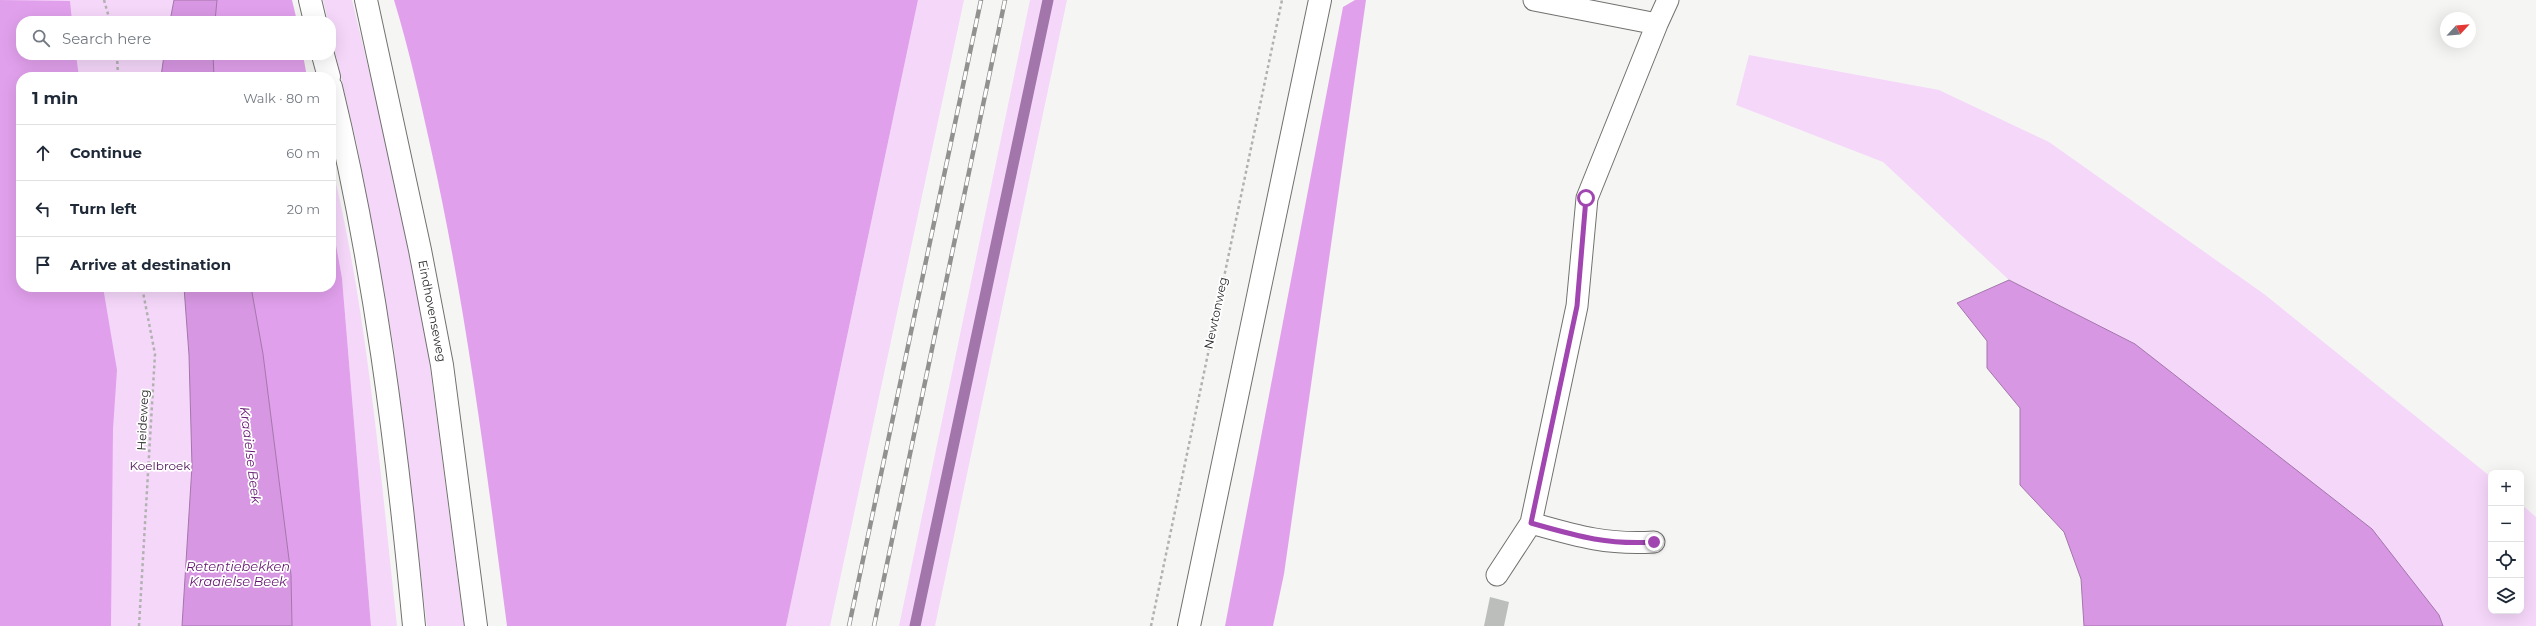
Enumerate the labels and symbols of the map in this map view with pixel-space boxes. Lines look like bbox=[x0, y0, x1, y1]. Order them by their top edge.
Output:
north arrow bbox=[2440, 12, 2476, 48]
route start bbox=[1577, 189, 1595, 207]
street label: Eindhovenseweg bbox=[415, 259, 450, 363]
street label: Newtonweg bbox=[1201, 275, 1230, 350]
street label: Heideweg bbox=[133, 389, 152, 451]
water label: Kraaielse Beek bbox=[237, 406, 265, 506]
park label: Koelbroek bbox=[130, 458, 191, 473]
route end bbox=[1645, 533, 1663, 551]
water label: Retentiebekken Kraaielse Beek bbox=[186, 558, 290, 589]

